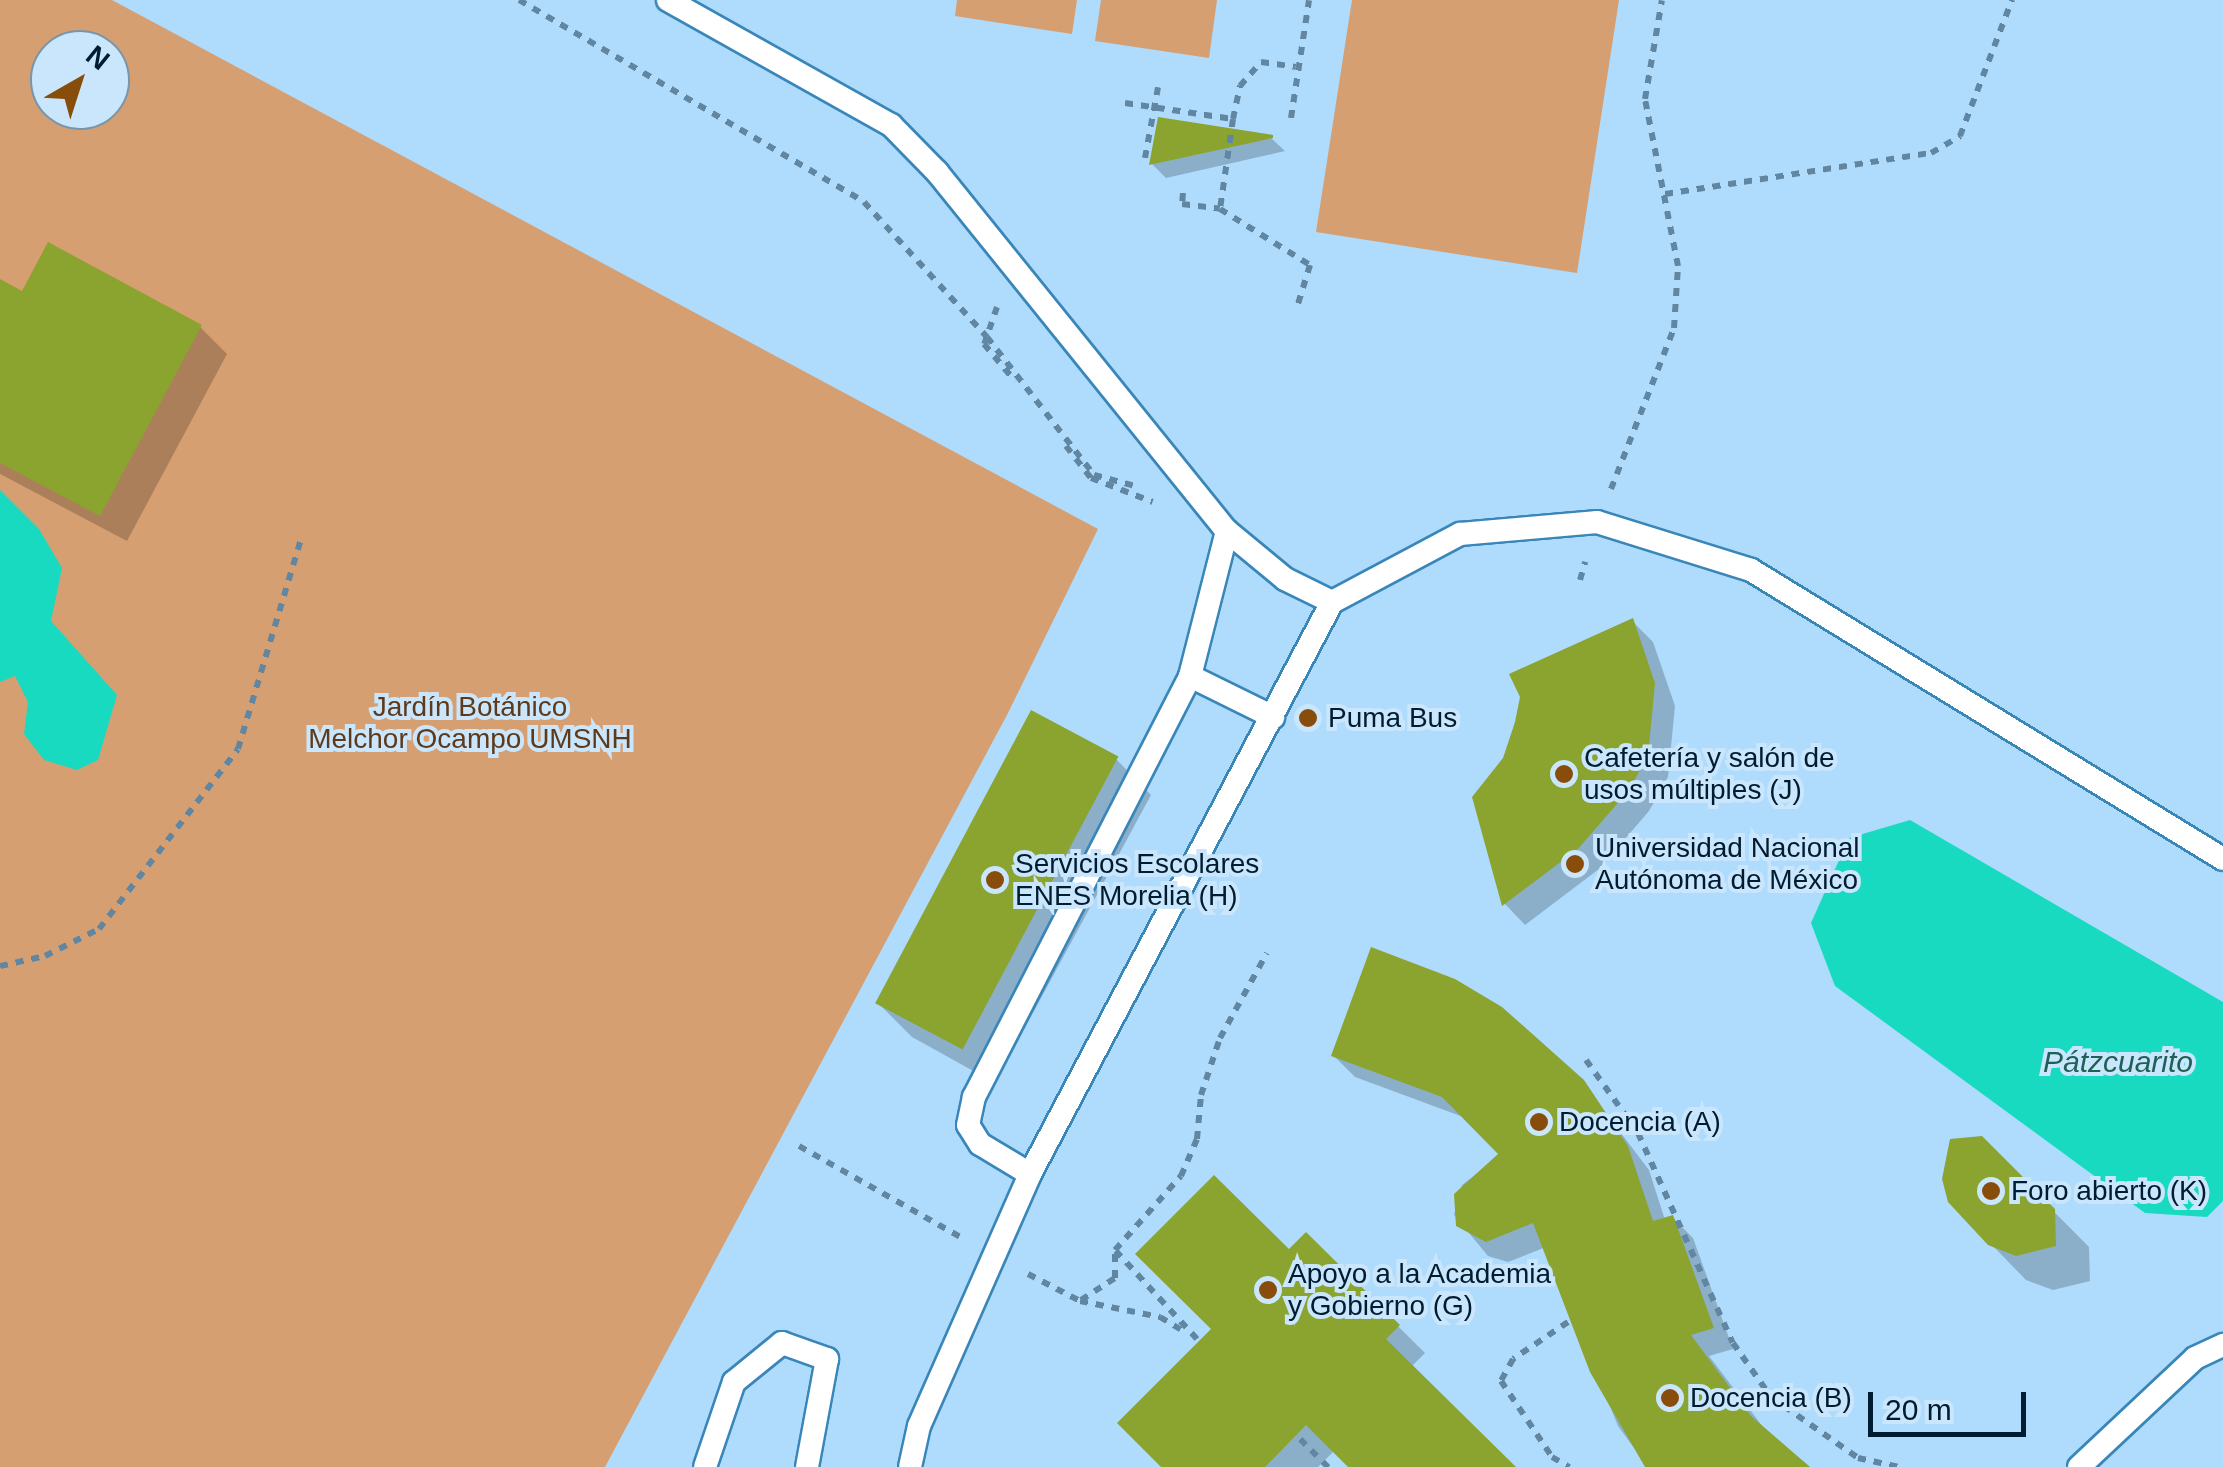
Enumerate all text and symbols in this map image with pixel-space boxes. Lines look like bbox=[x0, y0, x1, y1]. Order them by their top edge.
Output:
north arrow bbox=[30, 30, 130, 130]
text: N bbox=[80, 39, 116, 76]
park label: Jardín Botánico Melchor Ocampo UMSNH bbox=[308, 690, 632, 756]
place label: Puma Bus bbox=[1328, 701, 1457, 735]
marker: Puma Bus bbox=[1297, 707, 1319, 729]
place label: Cafetería y salón de usos múltiples (J) bbox=[1584, 741, 1835, 807]
marker: Cafetería y salón de usos múltiples (J) bbox=[1553, 763, 1575, 785]
place label: Universidad Nacional Autónoma de México bbox=[1595, 831, 1860, 897]
place label: Servicios Escolares ENES Morelia (H) bbox=[1015, 847, 1259, 913]
marker: Universidad Nacional Autónoma de México bbox=[1564, 853, 1586, 875]
marker: Servicios Escolares ENES Morelia (H) bbox=[984, 869, 1006, 891]
water label: Pátzcuarito bbox=[2043, 1044, 2193, 1080]
place label: Docencia (A) bbox=[1559, 1105, 1721, 1139]
marker: Docencia (A) bbox=[1528, 1111, 1550, 1133]
place label: Foro abierto (K) bbox=[2011, 1174, 2207, 1208]
marker: Foro abierto (K) bbox=[1980, 1180, 2002, 1202]
place label: Apoyo a la Academia y Gobierno (G) bbox=[1288, 1257, 1553, 1323]
marker: Apoyo a la Academia y Gobierno (G) bbox=[1257, 1279, 1279, 1301]
scale bar bbox=[1873, 1372, 2030, 1434]
place label: Docencia (B) bbox=[1690, 1381, 1852, 1415]
marker: Docencia (B) bbox=[1659, 1387, 1681, 1409]
text: 20 m bbox=[1885, 1393, 1952, 1426]

